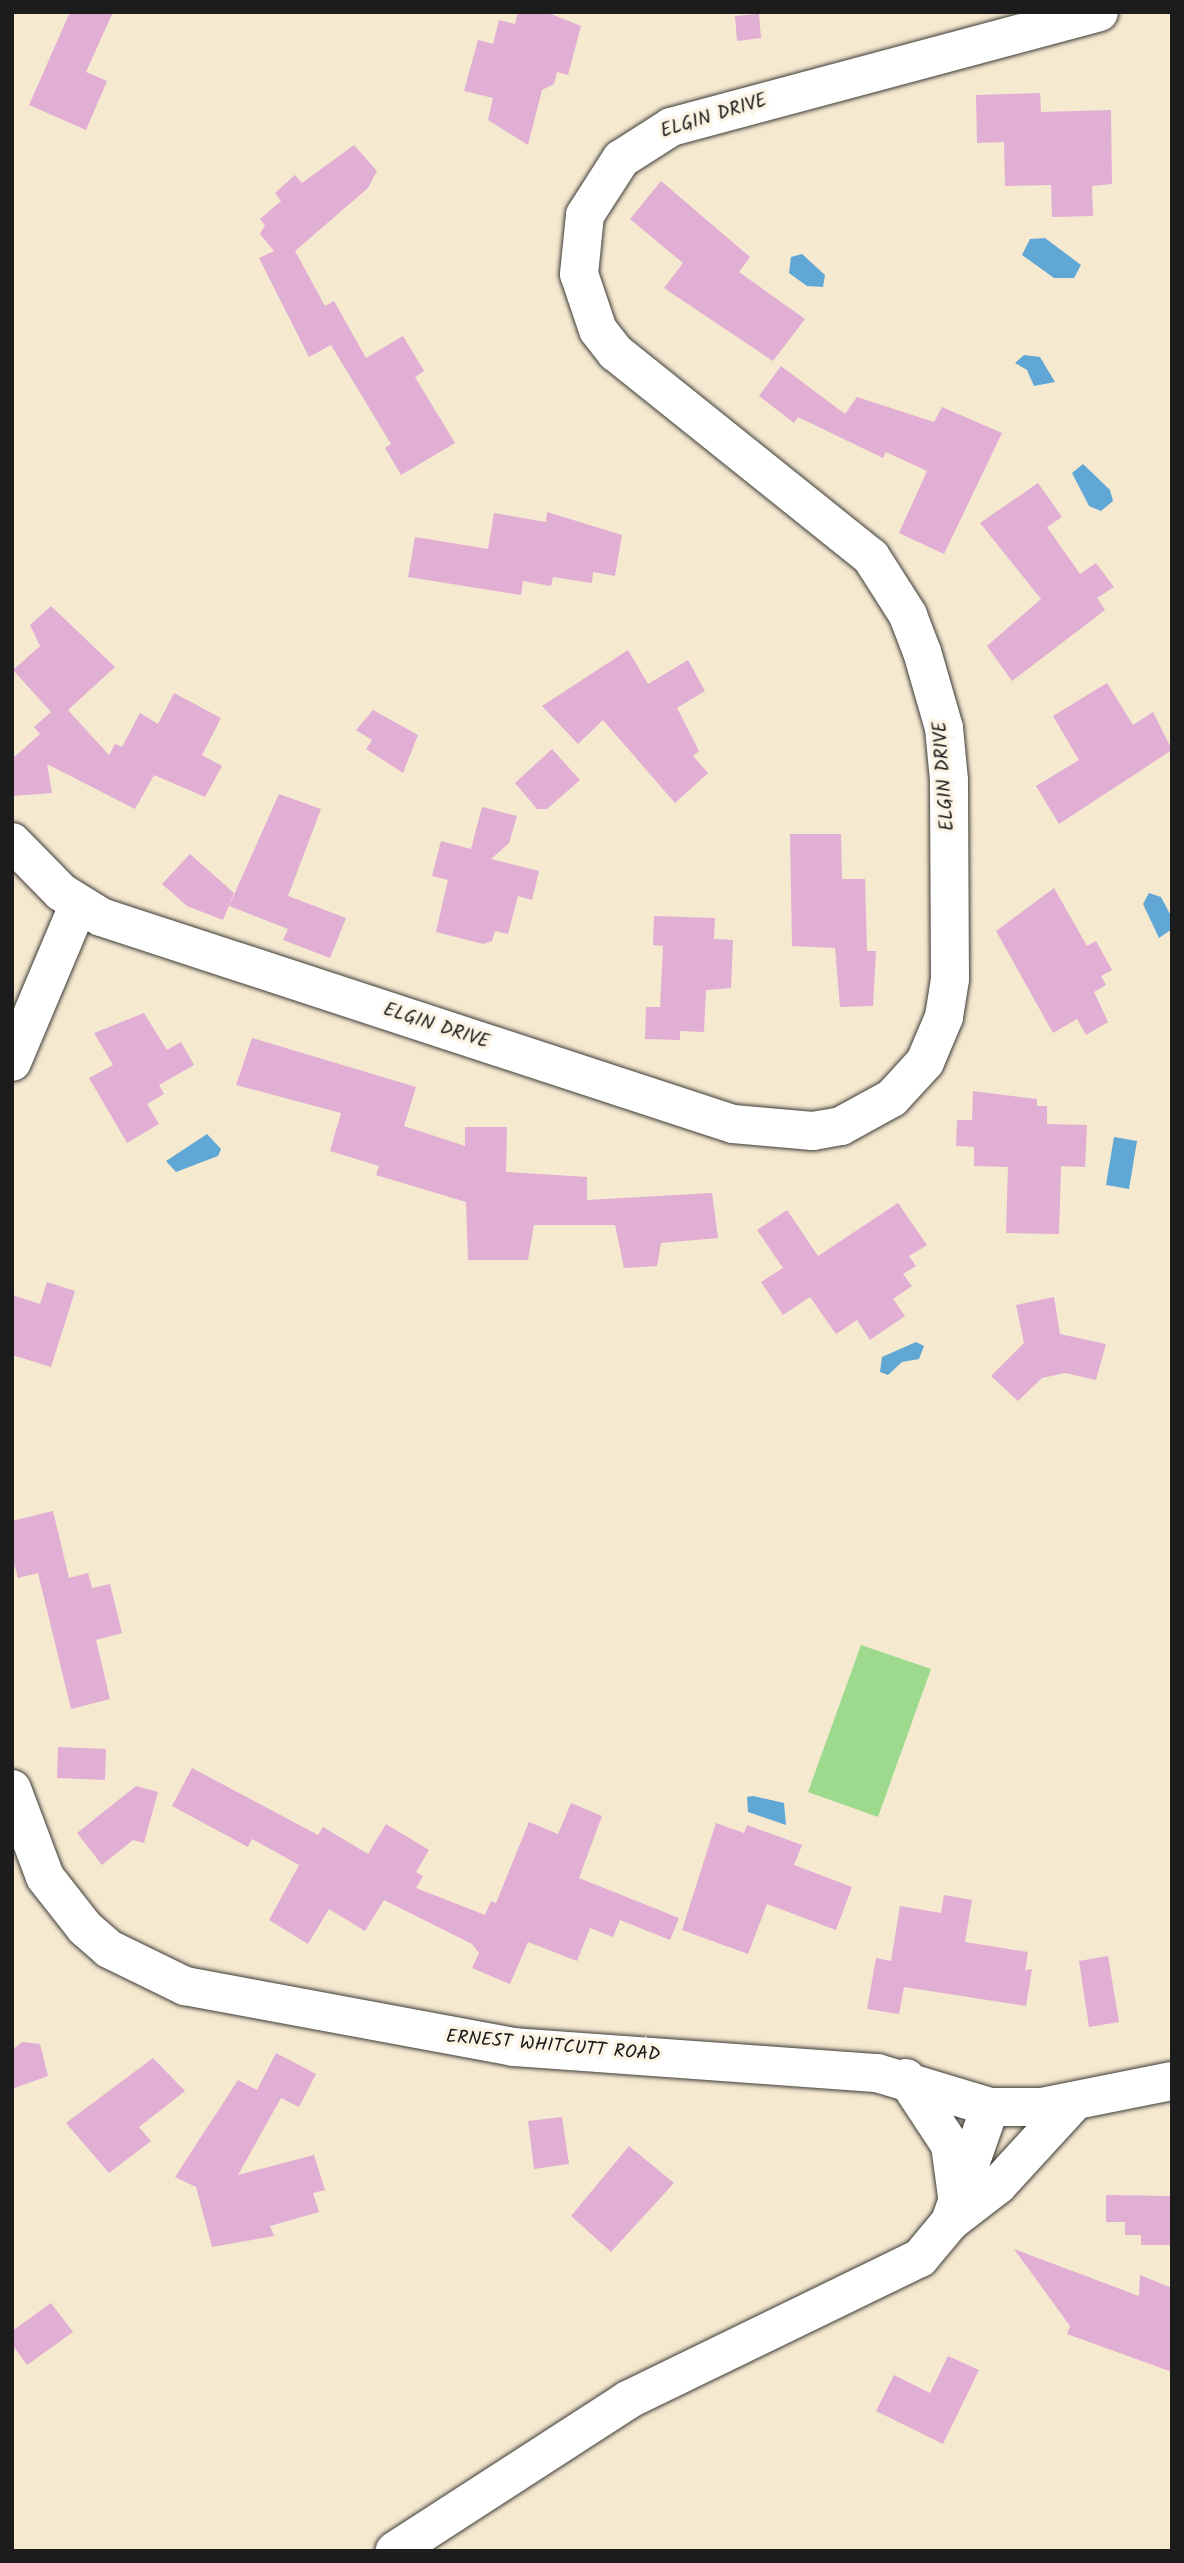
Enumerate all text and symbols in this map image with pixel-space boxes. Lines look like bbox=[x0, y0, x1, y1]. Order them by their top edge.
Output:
street label: ELGIN DRIVE bbox=[658, 90, 770, 144]
street label: ELGIN DRIVE bbox=[930, 720, 960, 832]
street label: ELGIN DRIVE bbox=[380, 999, 492, 1055]
street label: ERNEST WHITCUTT ROAD bbox=[445, 2026, 661, 2068]

